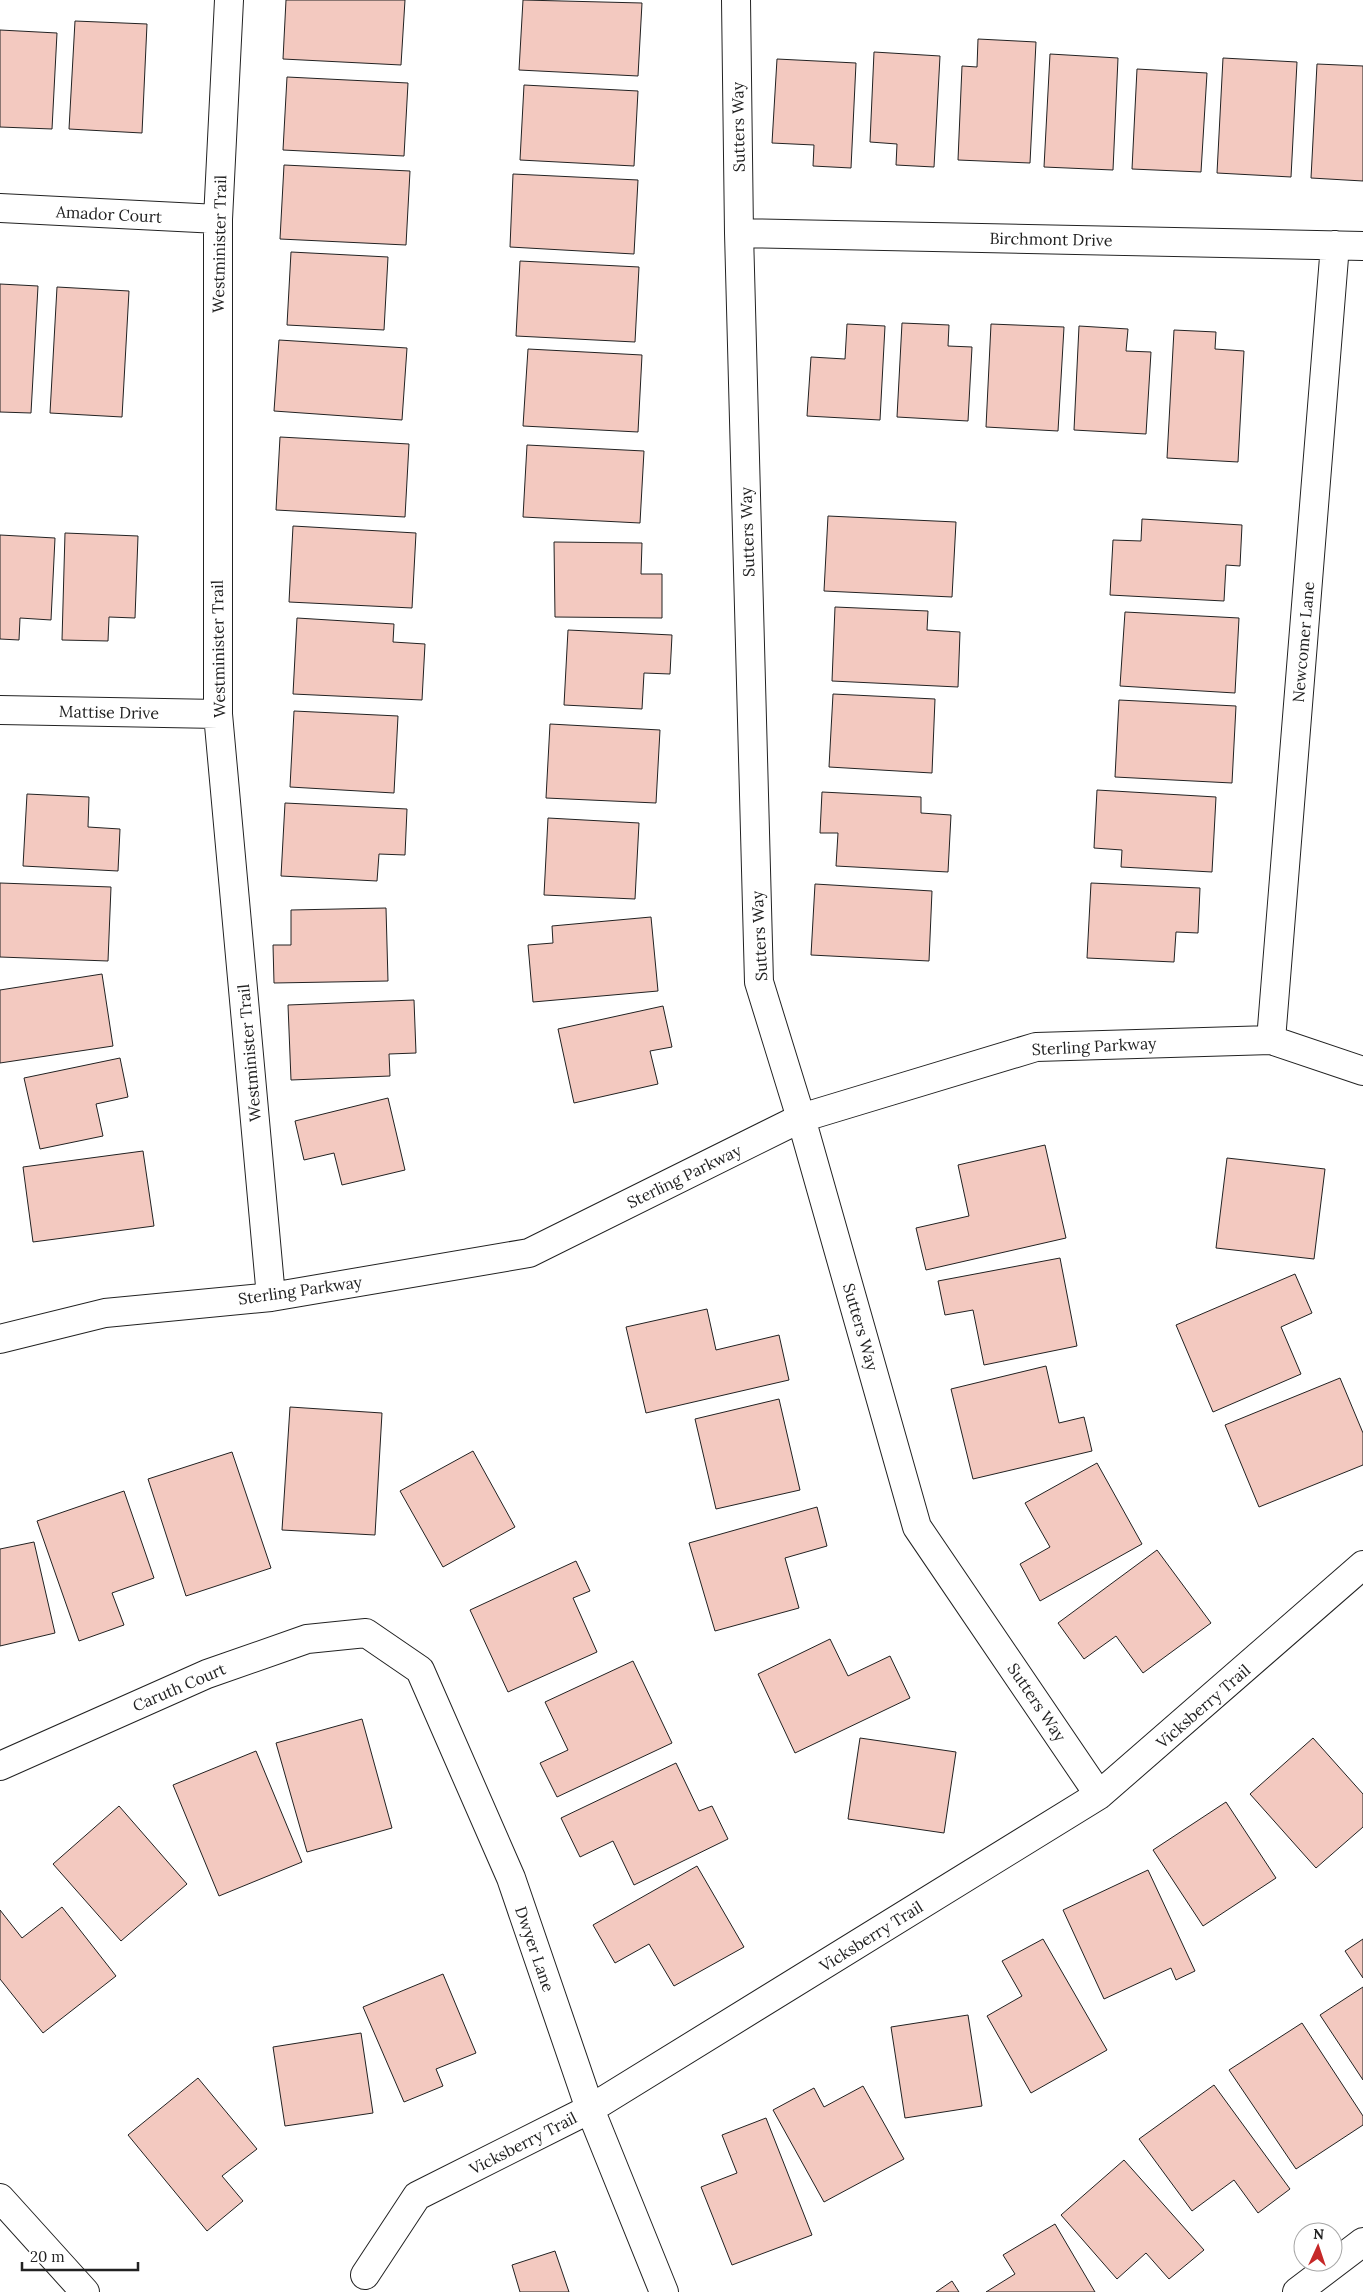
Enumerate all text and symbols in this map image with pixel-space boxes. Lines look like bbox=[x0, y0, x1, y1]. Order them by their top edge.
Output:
street label: Sutters Way bbox=[727, 81, 749, 172]
street label: Westminister Trail bbox=[208, 175, 230, 313]
street label: Amador Court bbox=[55, 201, 163, 227]
street label: Birchmont Drive bbox=[989, 228, 1113, 250]
street label: Sutters Way bbox=[735, 486, 759, 577]
street label: Westminister Trail bbox=[207, 580, 229, 718]
street label: Newcomer Lane bbox=[1288, 580, 1318, 703]
street label: Mattise Drive bbox=[59, 701, 160, 723]
street label: Sutters Way bbox=[747, 890, 771, 982]
street label: Westminister Trail bbox=[233, 983, 265, 1123]
street label: Sterling Parkway bbox=[1031, 1033, 1157, 1059]
street label: Sterling Parkway bbox=[624, 1139, 745, 1212]
street label: Sterling Parkway bbox=[237, 1271, 364, 1309]
street label: Sutters Way bbox=[839, 1281, 883, 1374]
street label: Caruth Court bbox=[129, 1658, 229, 1716]
street label: Sutters Way bbox=[1004, 1659, 1071, 1745]
street label: Vicksberry Trail bbox=[1151, 1660, 1254, 1753]
street label: Vicksberry Trail bbox=[815, 1896, 926, 1976]
street label: Dwyer Lane bbox=[511, 1904, 559, 1995]
street label: Vicksberry Trail bbox=[465, 2107, 580, 2179]
north arrow bbox=[1293, 2222, 1343, 2272]
text: N bbox=[1313, 2225, 1325, 2243]
scale bar bbox=[22, 2240, 139, 2272]
text: 20 m bbox=[30, 2247, 65, 2266]

